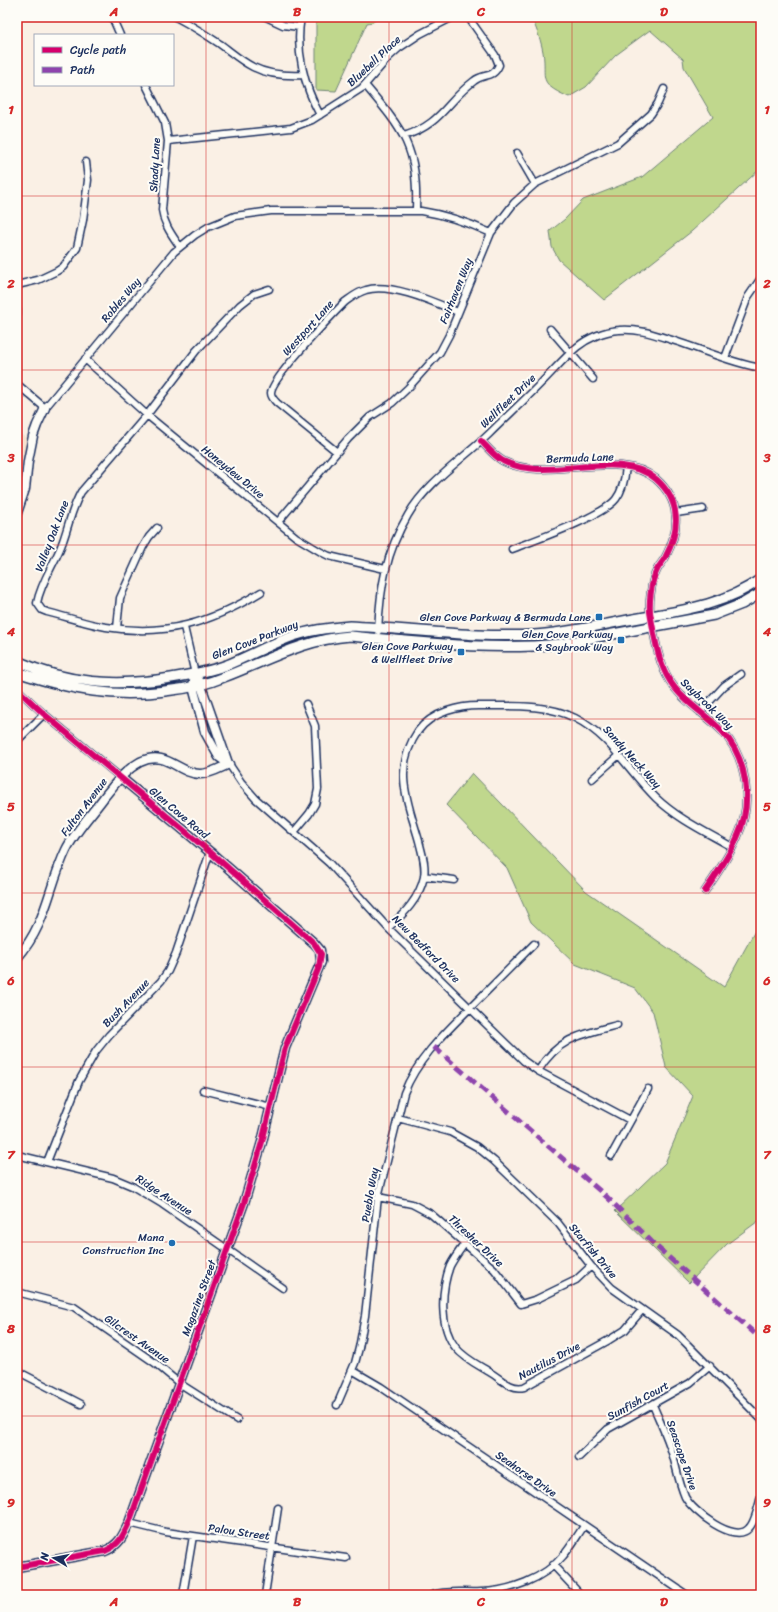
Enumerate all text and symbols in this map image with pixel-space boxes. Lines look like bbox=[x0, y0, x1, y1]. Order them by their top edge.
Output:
text: A bbox=[109, 0, 118, 23]
text: B bbox=[293, 0, 302, 23]
text: C bbox=[476, 0, 486, 23]
text: D bbox=[660, 0, 668, 23]
street label: Bluebell Place bbox=[343, 30, 406, 91]
legend bbox=[34, 34, 174, 86]
text: Cycle path bbox=[70, 39, 126, 61]
text: Path bbox=[70, 59, 95, 81]
text: 1 bbox=[8, 98, 14, 121]
text: 1 bbox=[764, 98, 770, 121]
street label: Shady Lane bbox=[144, 137, 166, 193]
street label: Fairhaven Way bbox=[434, 255, 478, 327]
text: 2 bbox=[6, 272, 15, 295]
text: 2 bbox=[762, 272, 771, 295]
street label: Robles Way bbox=[96, 273, 146, 327]
street label: Westport Lane bbox=[278, 295, 339, 360]
street label: Wellfleet Drive bbox=[476, 369, 541, 433]
street label: Honeydew Drive bbox=[197, 440, 269, 504]
text: 3 bbox=[6, 446, 15, 469]
text: 3 bbox=[762, 446, 771, 469]
street label: Bermuda Lane bbox=[546, 447, 615, 469]
street label: Valley Oak Lane bbox=[30, 497, 74, 575]
place label: Glen Cove Parkway & Bermuda Lane bbox=[420, 608, 591, 627]
marker: Glen Cove Parkway & Bermuda Lane bbox=[594, 612, 604, 622]
street label: Glen Cove Parkway bbox=[209, 615, 301, 665]
text: 4 bbox=[6, 620, 16, 643]
text: 4 bbox=[762, 620, 772, 643]
place label: Glen Cove Parkway & Saybrook Way bbox=[522, 625, 613, 657]
marker: Glen Cove Parkway & Saybrook Way bbox=[616, 635, 626, 645]
place label: Glen Cove Parkway & Wellfleet Drive bbox=[362, 637, 453, 669]
marker: Glen Cove Parkway & Wellfleet Drive bbox=[456, 647, 466, 657]
street label: Saybrook Way bbox=[676, 674, 738, 735]
street label: Sandy Neck Way bbox=[598, 721, 666, 793]
street label: Fulton Avenue bbox=[56, 773, 113, 840]
street label: Glen Cove Road bbox=[145, 782, 214, 845]
text: 5 bbox=[7, 795, 15, 818]
text: 5 bbox=[763, 795, 771, 818]
street label: New Bedford Drive bbox=[387, 910, 465, 988]
text: 6 bbox=[6, 969, 15, 992]
text: 6 bbox=[762, 969, 771, 992]
street label: Bush Avenue bbox=[98, 974, 155, 1032]
text: 7 bbox=[7, 1143, 16, 1166]
text: 7 bbox=[763, 1143, 772, 1166]
street label: Pueblo Way bbox=[356, 1166, 384, 1224]
street label: Ridge Avenue bbox=[132, 1169, 197, 1221]
street label: Thresher Drive bbox=[444, 1210, 508, 1272]
street label: Starfish Drive bbox=[564, 1219, 622, 1283]
place label: Mana Construction Inc bbox=[83, 1228, 165, 1260]
marker: Mana Construction Inc bbox=[167, 1238, 177, 1248]
street label: Magazine Street bbox=[176, 1257, 222, 1339]
street label: Gilcrest Avenue bbox=[100, 1309, 174, 1369]
text: 8 bbox=[6, 1317, 15, 1340]
text: 8 bbox=[762, 1317, 771, 1340]
street label: Nautilus Drive bbox=[515, 1336, 584, 1385]
street label: Sunfish Court bbox=[604, 1376, 673, 1426]
street label: Seascape Drive bbox=[661, 1417, 703, 1493]
street label: Seahorse Drive bbox=[491, 1446, 561, 1503]
text: 9 bbox=[7, 1491, 15, 1514]
text: 9 bbox=[763, 1491, 771, 1514]
street label: Palou Street bbox=[207, 1518, 271, 1546]
north arrow bbox=[34, 1538, 74, 1578]
text: N bbox=[34, 1551, 55, 1563]
text: A bbox=[109, 1590, 118, 1612]
text: B bbox=[293, 1590, 302, 1612]
text: C bbox=[476, 1590, 486, 1612]
text: D bbox=[660, 1590, 668, 1612]

